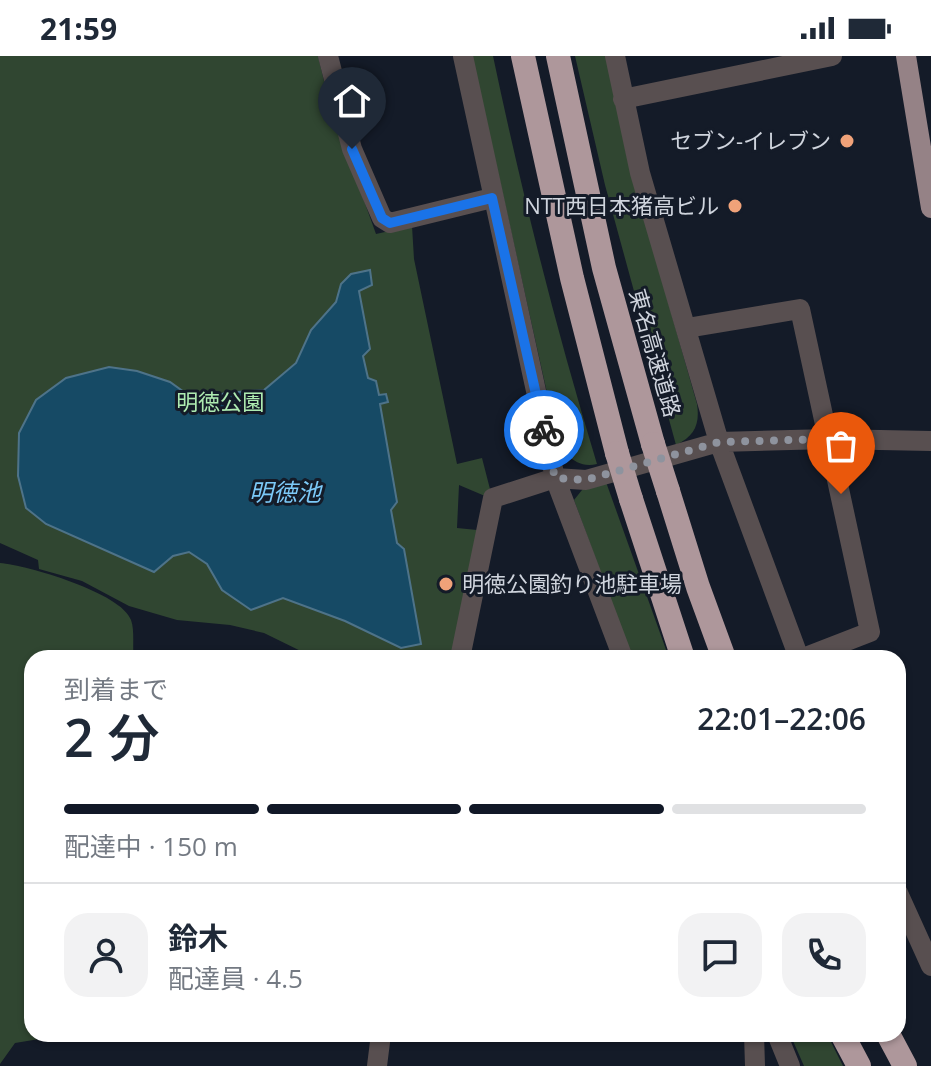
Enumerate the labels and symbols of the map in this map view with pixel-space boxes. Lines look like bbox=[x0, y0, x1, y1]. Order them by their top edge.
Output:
pin bbox=[318, 67, 386, 149]
place label: セブン-イレブン bbox=[670, 125, 831, 155]
marker: セブン-イレブン bbox=[838, 132, 856, 150]
place label: NTT西日本猪高ビル bbox=[524, 190, 719, 220]
marker: NTT西日本猪高ビル bbox=[726, 197, 744, 215]
street label: 東名高速道路 bbox=[623, 285, 689, 420]
park label: 明徳公園 bbox=[176, 386, 264, 416]
courier bbox=[504, 390, 584, 470]
pin bbox=[807, 412, 875, 494]
water label: 明徳池 bbox=[249, 475, 323, 508]
place label: 明徳公園釣り池駐車場 bbox=[462, 568, 682, 598]
marker: 明徳公園釣り池駐車場 bbox=[437, 575, 455, 593]

